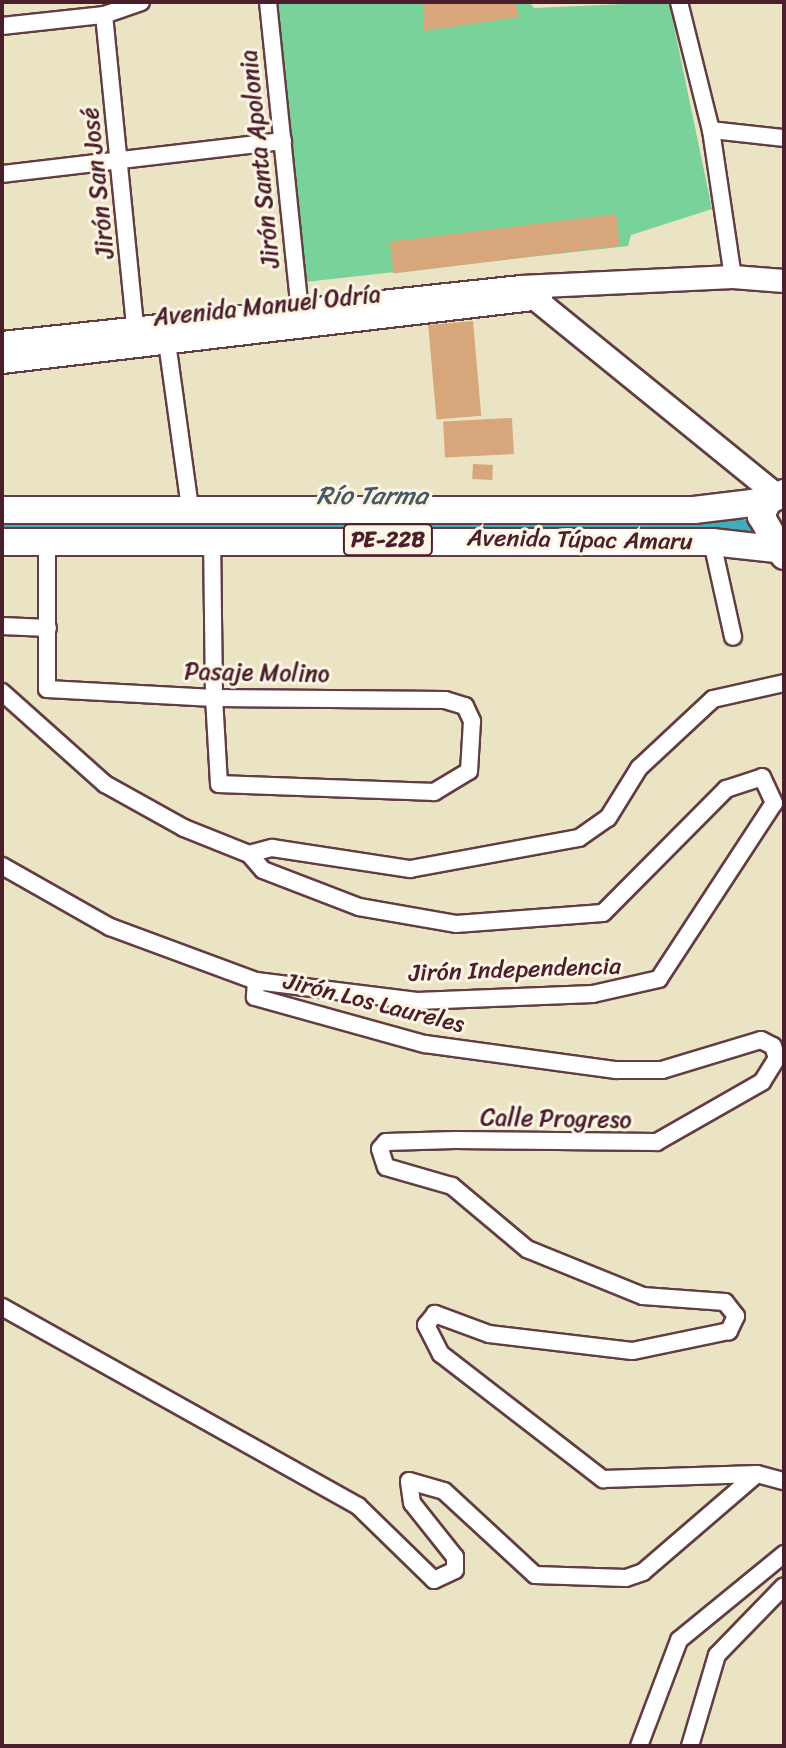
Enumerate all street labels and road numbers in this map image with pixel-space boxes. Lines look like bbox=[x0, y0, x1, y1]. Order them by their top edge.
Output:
street label: Jirón Santa Apolonia bbox=[234, 48, 286, 270]
street label: Jirón San José bbox=[76, 106, 120, 260]
street label: Avenida Manuel Odría bbox=[152, 280, 382, 332]
road number: PE-22B bbox=[342, 522, 434, 558]
street label: Avenida Túpac Amaru bbox=[467, 524, 693, 556]
street label: Pasaje Molino bbox=[184, 657, 330, 689]
street label: Jirón Independencia bbox=[408, 952, 622, 988]
street label: Jirón Los Laureles bbox=[280, 967, 468, 1039]
street label: Calle Progreso bbox=[479, 1103, 633, 1135]

